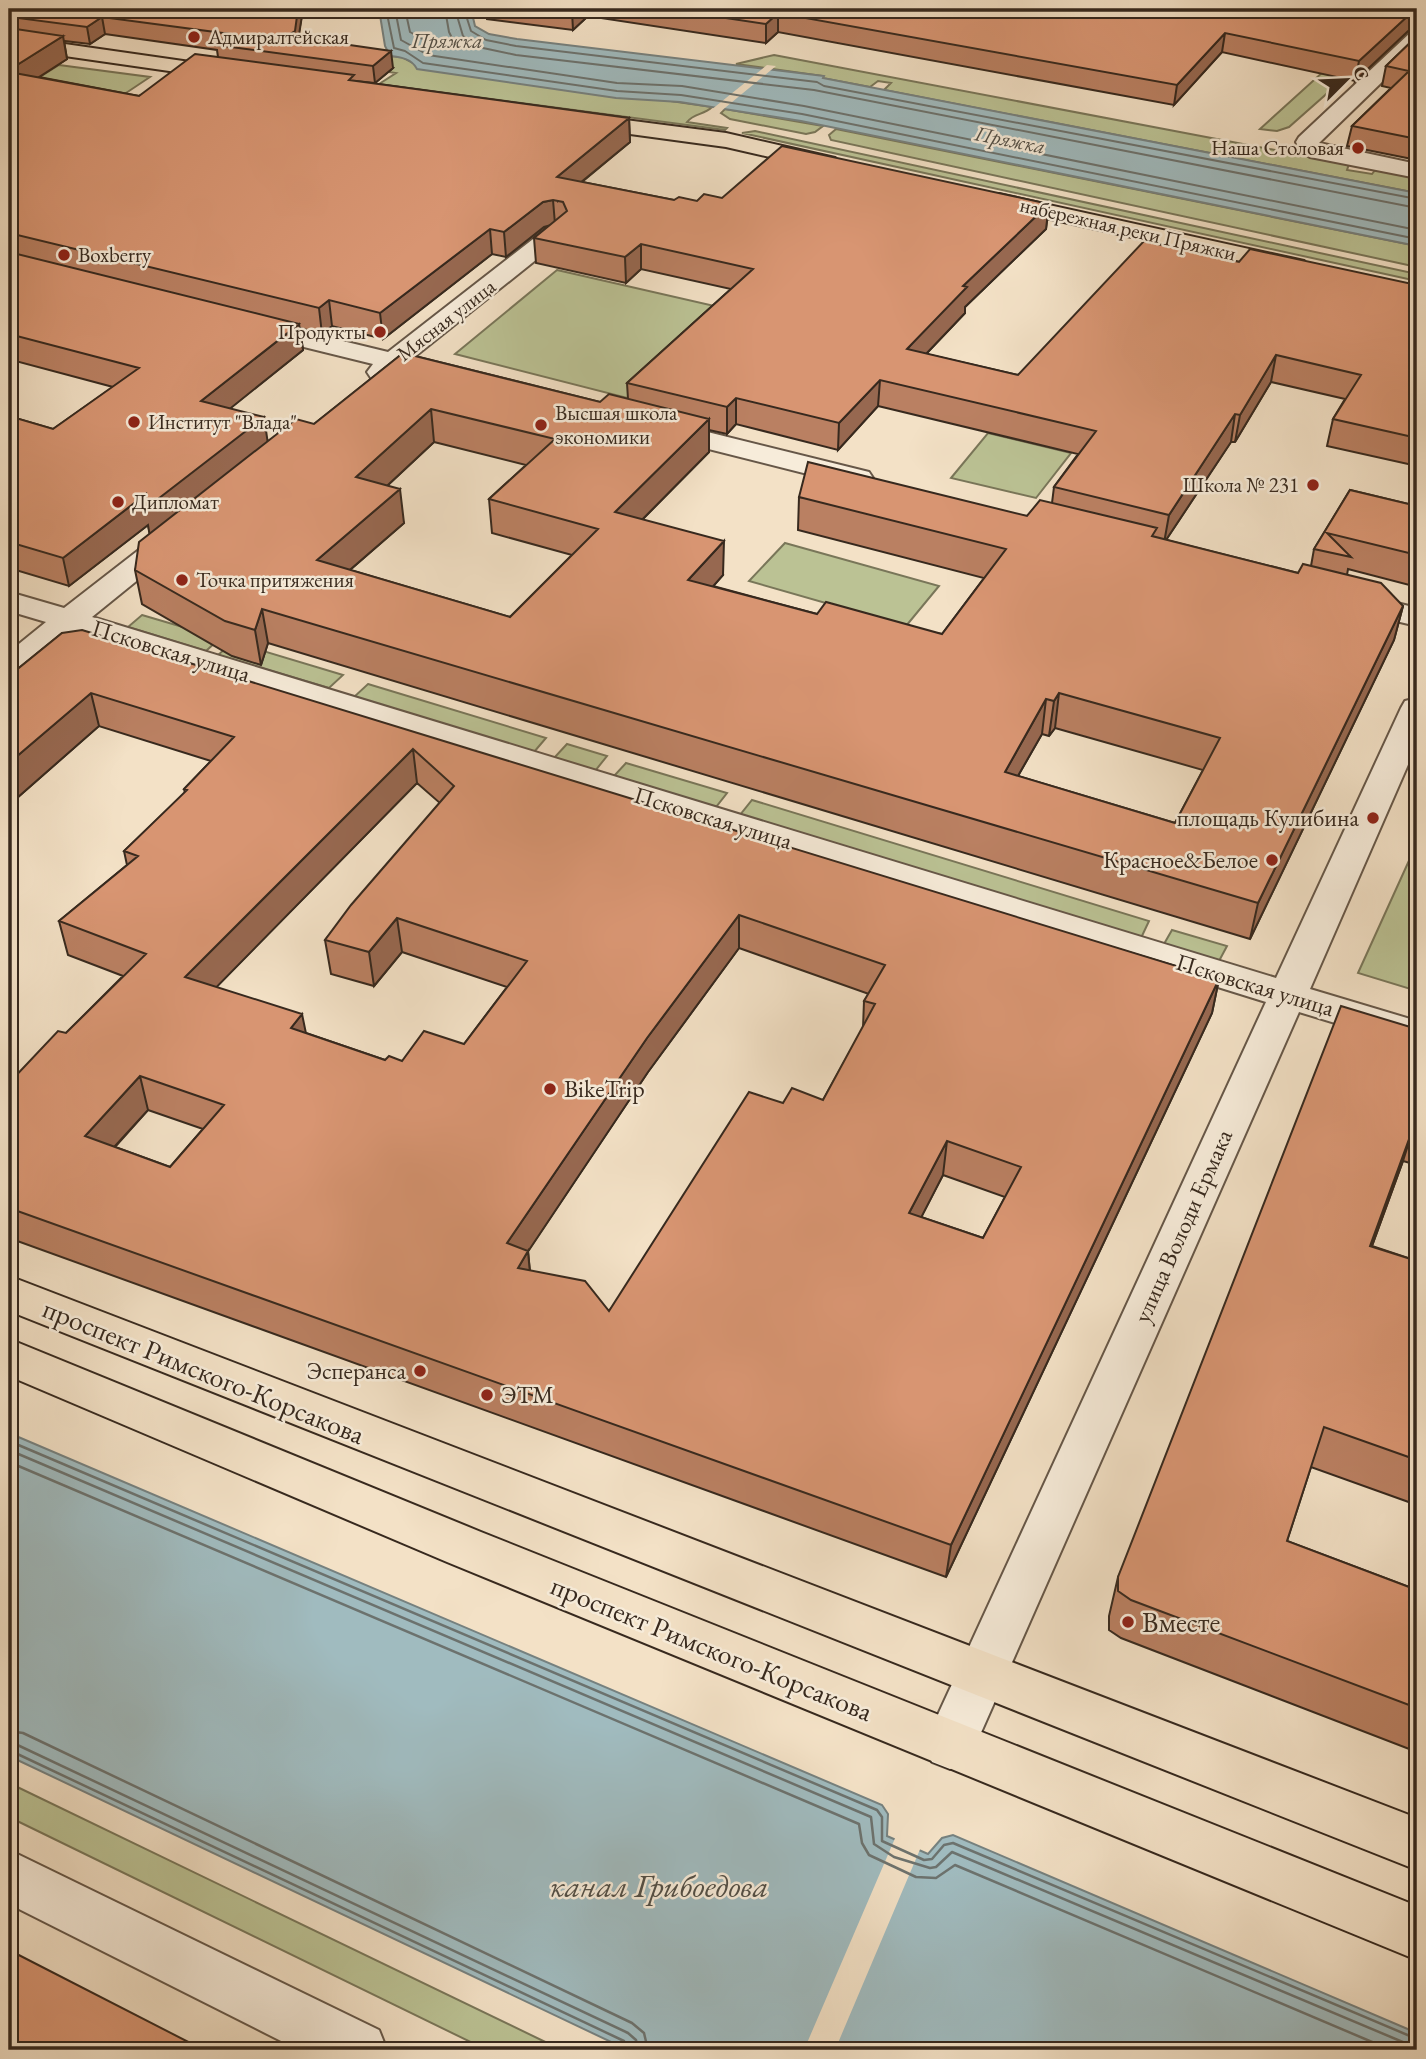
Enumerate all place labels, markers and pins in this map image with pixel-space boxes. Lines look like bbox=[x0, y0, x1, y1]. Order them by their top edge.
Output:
place label: Адмиралтейская bbox=[207, 23, 349, 50]
marker: Адмиралтейская bbox=[186, 29, 202, 45]
place label: Наша Столовая bbox=[1211, 134, 1344, 161]
marker: Наша Столовая bbox=[1350, 140, 1366, 156]
place label: Boxberry bbox=[78, 241, 152, 268]
marker: Boxberry bbox=[56, 247, 72, 263]
place label: Продукты bbox=[278, 318, 366, 345]
marker: Продукты bbox=[372, 324, 388, 340]
place label: Высшая школа экономики bbox=[555, 399, 678, 450]
place label: Институт "Влада" bbox=[148, 408, 297, 435]
marker: Институт "Влада" bbox=[126, 414, 142, 430]
marker: Высшая школа экономики bbox=[533, 417, 549, 433]
place label: Школа № 231 bbox=[1182, 471, 1299, 498]
marker: Школа № 231 bbox=[1305, 477, 1321, 493]
place label: Дипломат bbox=[132, 488, 219, 515]
marker: Дипломат bbox=[110, 494, 126, 510]
place label: Точка притяжения bbox=[196, 566, 354, 593]
marker: Точка притяжения bbox=[174, 572, 190, 588]
place label: площадь Кулибина bbox=[1177, 802, 1359, 833]
marker: площадь Кулибина bbox=[1365, 810, 1381, 826]
place label: Красное&Белое bbox=[1103, 844, 1258, 875]
marker: Красное&Белое bbox=[1264, 852, 1280, 868]
place label: BikeTrip bbox=[564, 1073, 645, 1104]
marker: BikeTrip bbox=[542, 1081, 558, 1097]
place label: Эсперанса bbox=[306, 1355, 406, 1386]
marker: Эсперанса bbox=[412, 1363, 428, 1379]
place label: ЭТМ bbox=[501, 1379, 554, 1410]
marker: ЭТМ bbox=[479, 1387, 495, 1403]
place label: Вместе bbox=[1142, 1604, 1220, 1640]
marker: Вместе bbox=[1120, 1614, 1136, 1630]

